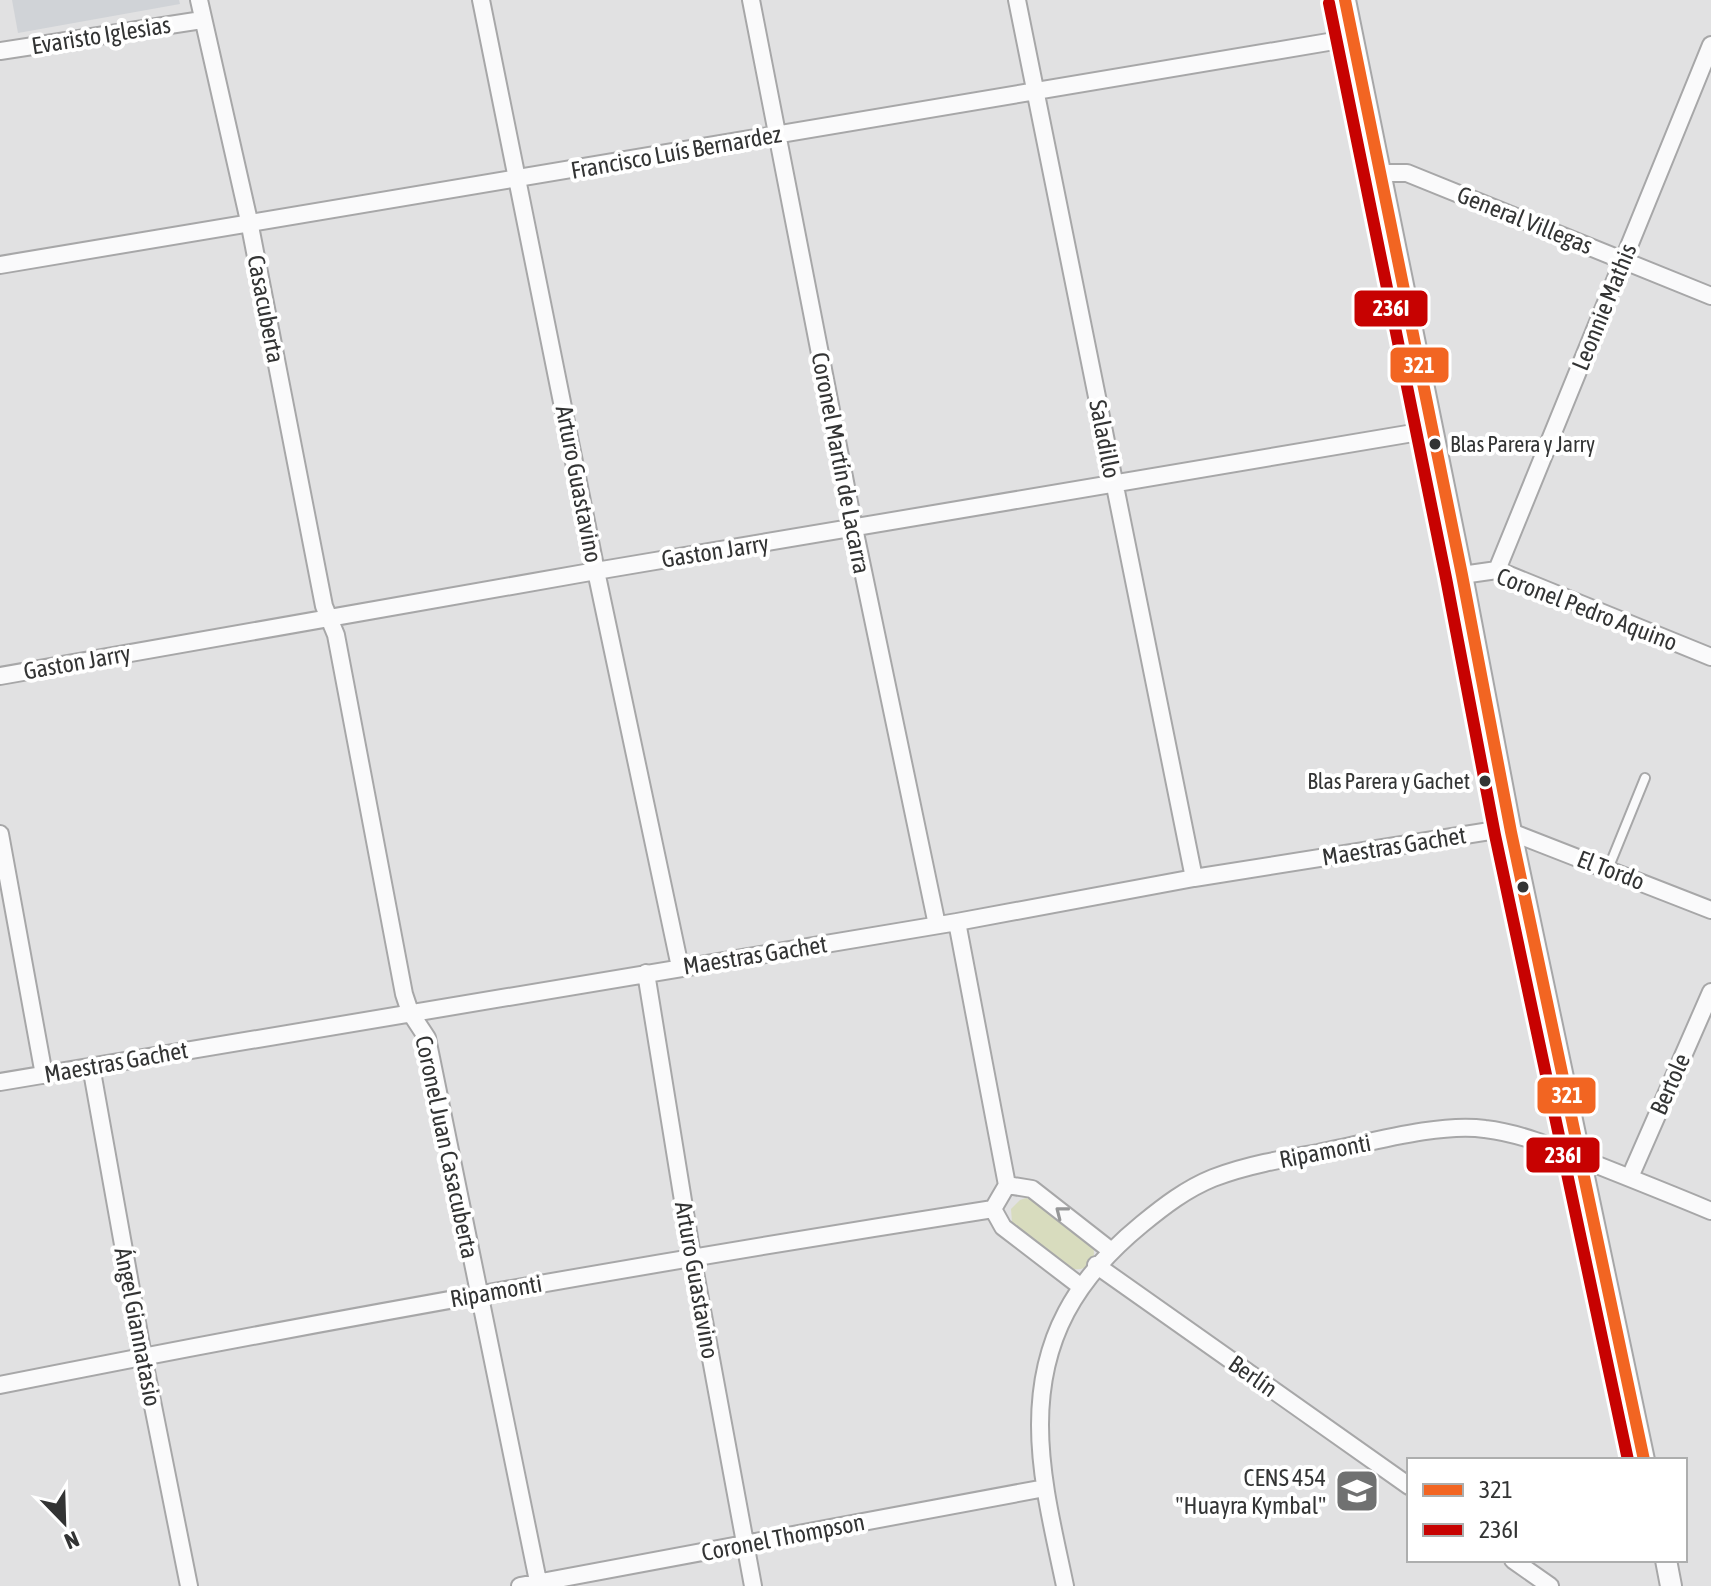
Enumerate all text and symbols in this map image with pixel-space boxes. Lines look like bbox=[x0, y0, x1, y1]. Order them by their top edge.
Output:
street label: Evaristo Iglesias bbox=[30, 11, 172, 59]
street label: Francisco Luís Bernardez bbox=[569, 120, 784, 184]
street label: General Villegas bbox=[1453, 181, 1597, 259]
street label: Leonnie Mathis bbox=[1566, 240, 1642, 374]
street label: Casacuberta bbox=[242, 253, 290, 365]
line badge: 236I bbox=[1353, 289, 1429, 328]
text: 236I bbox=[1373, 295, 1409, 321]
line badge: 321 bbox=[1389, 346, 1450, 384]
street label: Coronel Martín de Lacarra bbox=[806, 350, 876, 576]
text: 321 bbox=[1403, 352, 1435, 378]
street label: Saladillo bbox=[1084, 397, 1126, 481]
street label: Arturo Guastavino bbox=[551, 403, 607, 565]
place label: Blas Parera y Jarry bbox=[1450, 431, 1595, 457]
marker: Blas Parera y Jarry bbox=[1427, 436, 1443, 452]
street label: Gaston Jarry bbox=[659, 529, 771, 573]
street label: Coronel Pedro Aquino bbox=[1493, 562, 1681, 656]
street label: Gaston Jarry bbox=[21, 639, 133, 685]
place label: Blas Parera y Gachet bbox=[1307, 768, 1470, 794]
marker: Blas Parera y Gachet bbox=[1477, 773, 1493, 789]
street label: Maestras Gachet bbox=[1320, 821, 1468, 871]
street label: El Tordo bbox=[1573, 845, 1649, 895]
unlabelled marker bbox=[1515, 879, 1531, 895]
street label: Maestras Gachet bbox=[681, 930, 829, 980]
street label: Coronel Juan Casacuberta bbox=[410, 1033, 484, 1261]
street label: Maestras Gachet bbox=[42, 1036, 190, 1088]
street label: Bertole bbox=[1645, 1049, 1695, 1119]
line badge: 321 bbox=[1536, 1076, 1597, 1115]
text: 321 bbox=[1551, 1082, 1583, 1108]
street label: Ripamonti bbox=[1277, 1129, 1373, 1173]
line badge: 236I bbox=[1525, 1136, 1601, 1174]
text: 236I bbox=[1545, 1142, 1581, 1168]
street label: Arturo Guastavino bbox=[670, 1199, 724, 1361]
one-way arrow bbox=[1055, 1207, 1070, 1221]
street label: Ángel Giannatasio bbox=[109, 1245, 167, 1409]
street label: Ripamonti bbox=[448, 1270, 544, 1312]
street label: Berlín bbox=[1224, 1350, 1282, 1402]
legend bbox=[1407, 1458, 1687, 1562]
place label: CENS 454 "Huayra Kymbal" bbox=[1176, 1464, 1326, 1519]
school or university icon: CENS 454 "Huayra Kymbal" bbox=[1333, 1467, 1381, 1515]
text: 321 bbox=[1479, 1476, 1513, 1503]
north arrow bbox=[24, 1482, 104, 1562]
street label: Coronel Thompson bbox=[699, 1508, 867, 1566]
text: 236I bbox=[1479, 1516, 1519, 1543]
text: N bbox=[61, 1526, 83, 1555]

